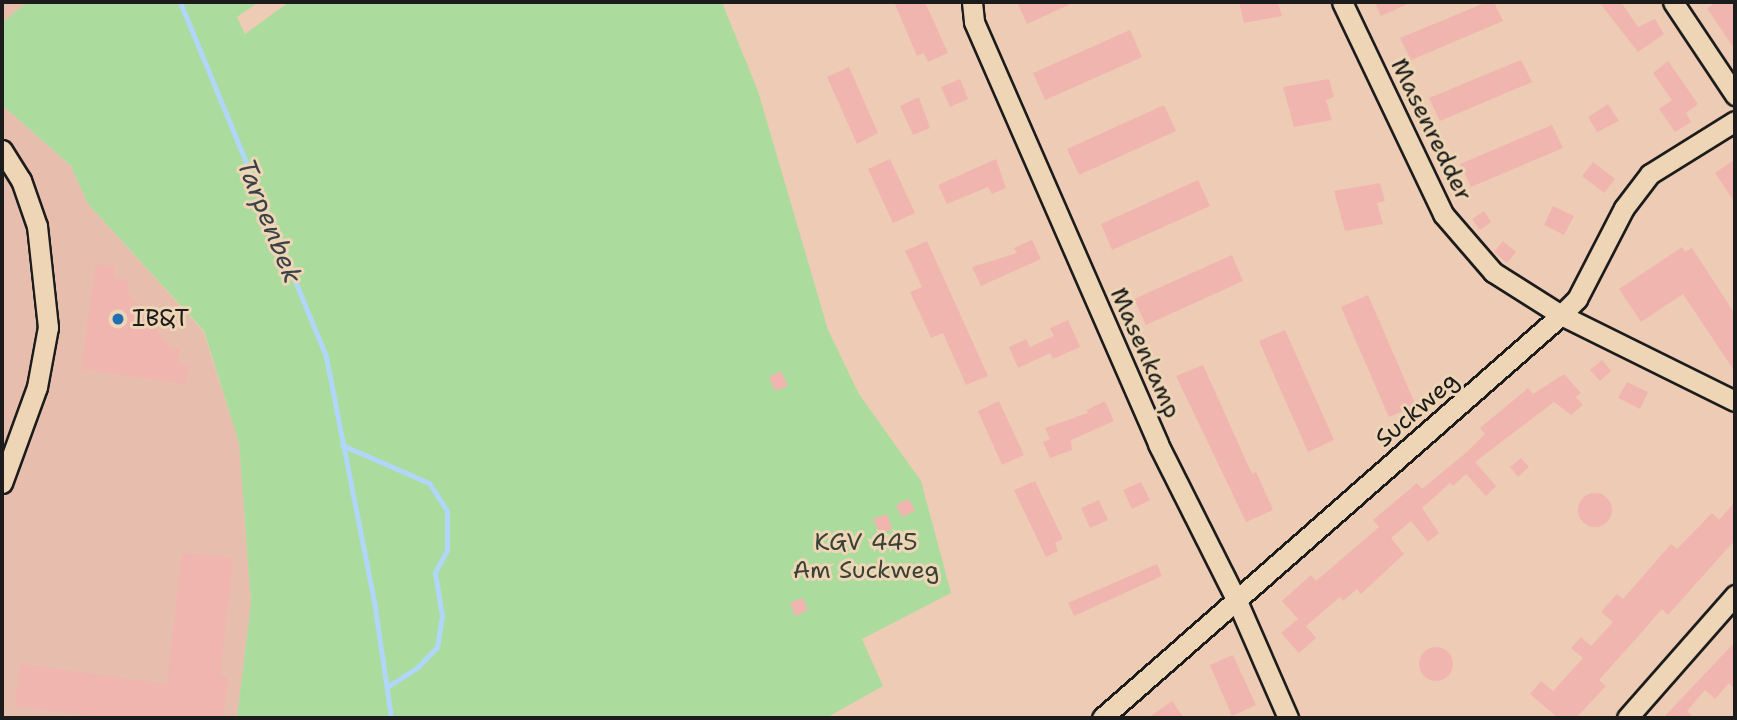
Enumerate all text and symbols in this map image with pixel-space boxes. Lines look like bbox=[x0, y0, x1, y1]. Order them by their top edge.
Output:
street label: Masenredder bbox=[1384, 54, 1478, 206]
water label: Tarpenbek bbox=[231, 154, 309, 288]
street label: Masenkamp bbox=[1103, 283, 1187, 423]
place label: IB&T bbox=[132, 305, 189, 333]
marker: IB&T bbox=[110, 311, 126, 327]
street label: Suckweg bbox=[1370, 366, 1464, 454]
park label: KGV 445 Am Suckweg bbox=[793, 529, 939, 585]

